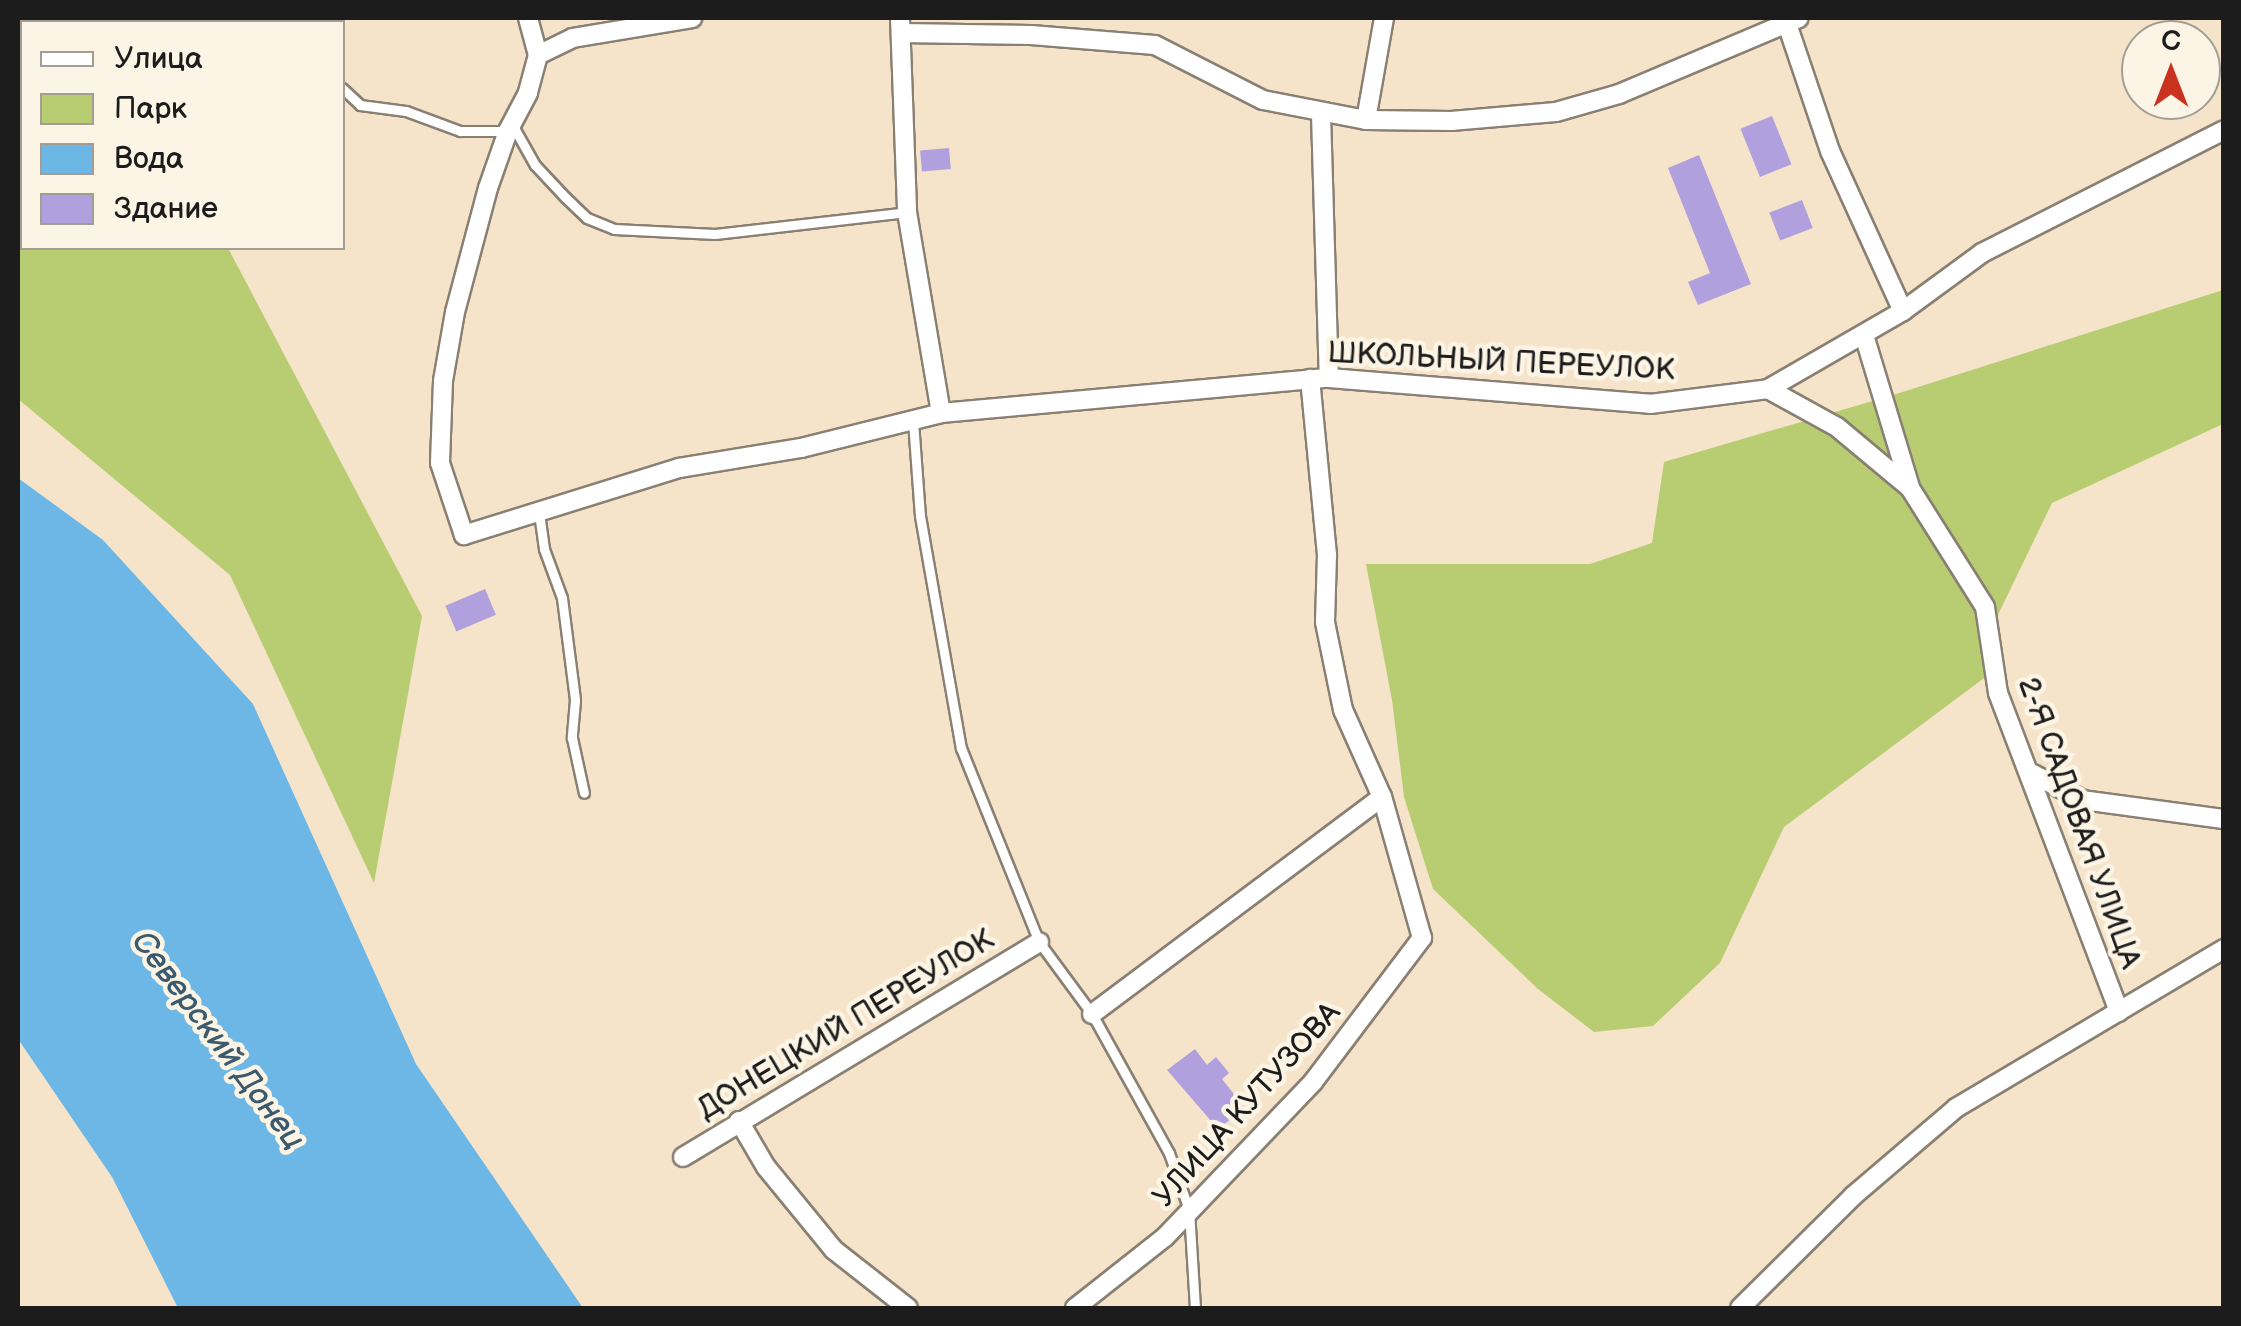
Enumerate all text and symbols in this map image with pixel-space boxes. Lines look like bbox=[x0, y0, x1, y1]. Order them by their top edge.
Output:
legend bbox=[20, 20, 345, 250]
north arrow bbox=[2121, 20, 2221, 120]
text: С bbox=[2161, 25, 2181, 58]
text: Улица bbox=[114, 41, 203, 77]
text: Парк bbox=[114, 91, 187, 127]
text: Вода bbox=[114, 141, 184, 177]
text: Здание bbox=[114, 191, 218, 227]
street label: ШКОЛЬНЫЙ ПЕРЕУЛОК bbox=[1327, 335, 1675, 389]
street label: 2-Я САДОВАЯ УЛИЦА bbox=[2010, 673, 2148, 973]
street label: ДОНЕЦКИЙ ПЕРЕУЛОК bbox=[691, 922, 1001, 1128]
water label: Северский Донец bbox=[122, 924, 312, 1158]
street label: УЛИЦА КУТУЗОВА bbox=[1146, 995, 1348, 1215]

